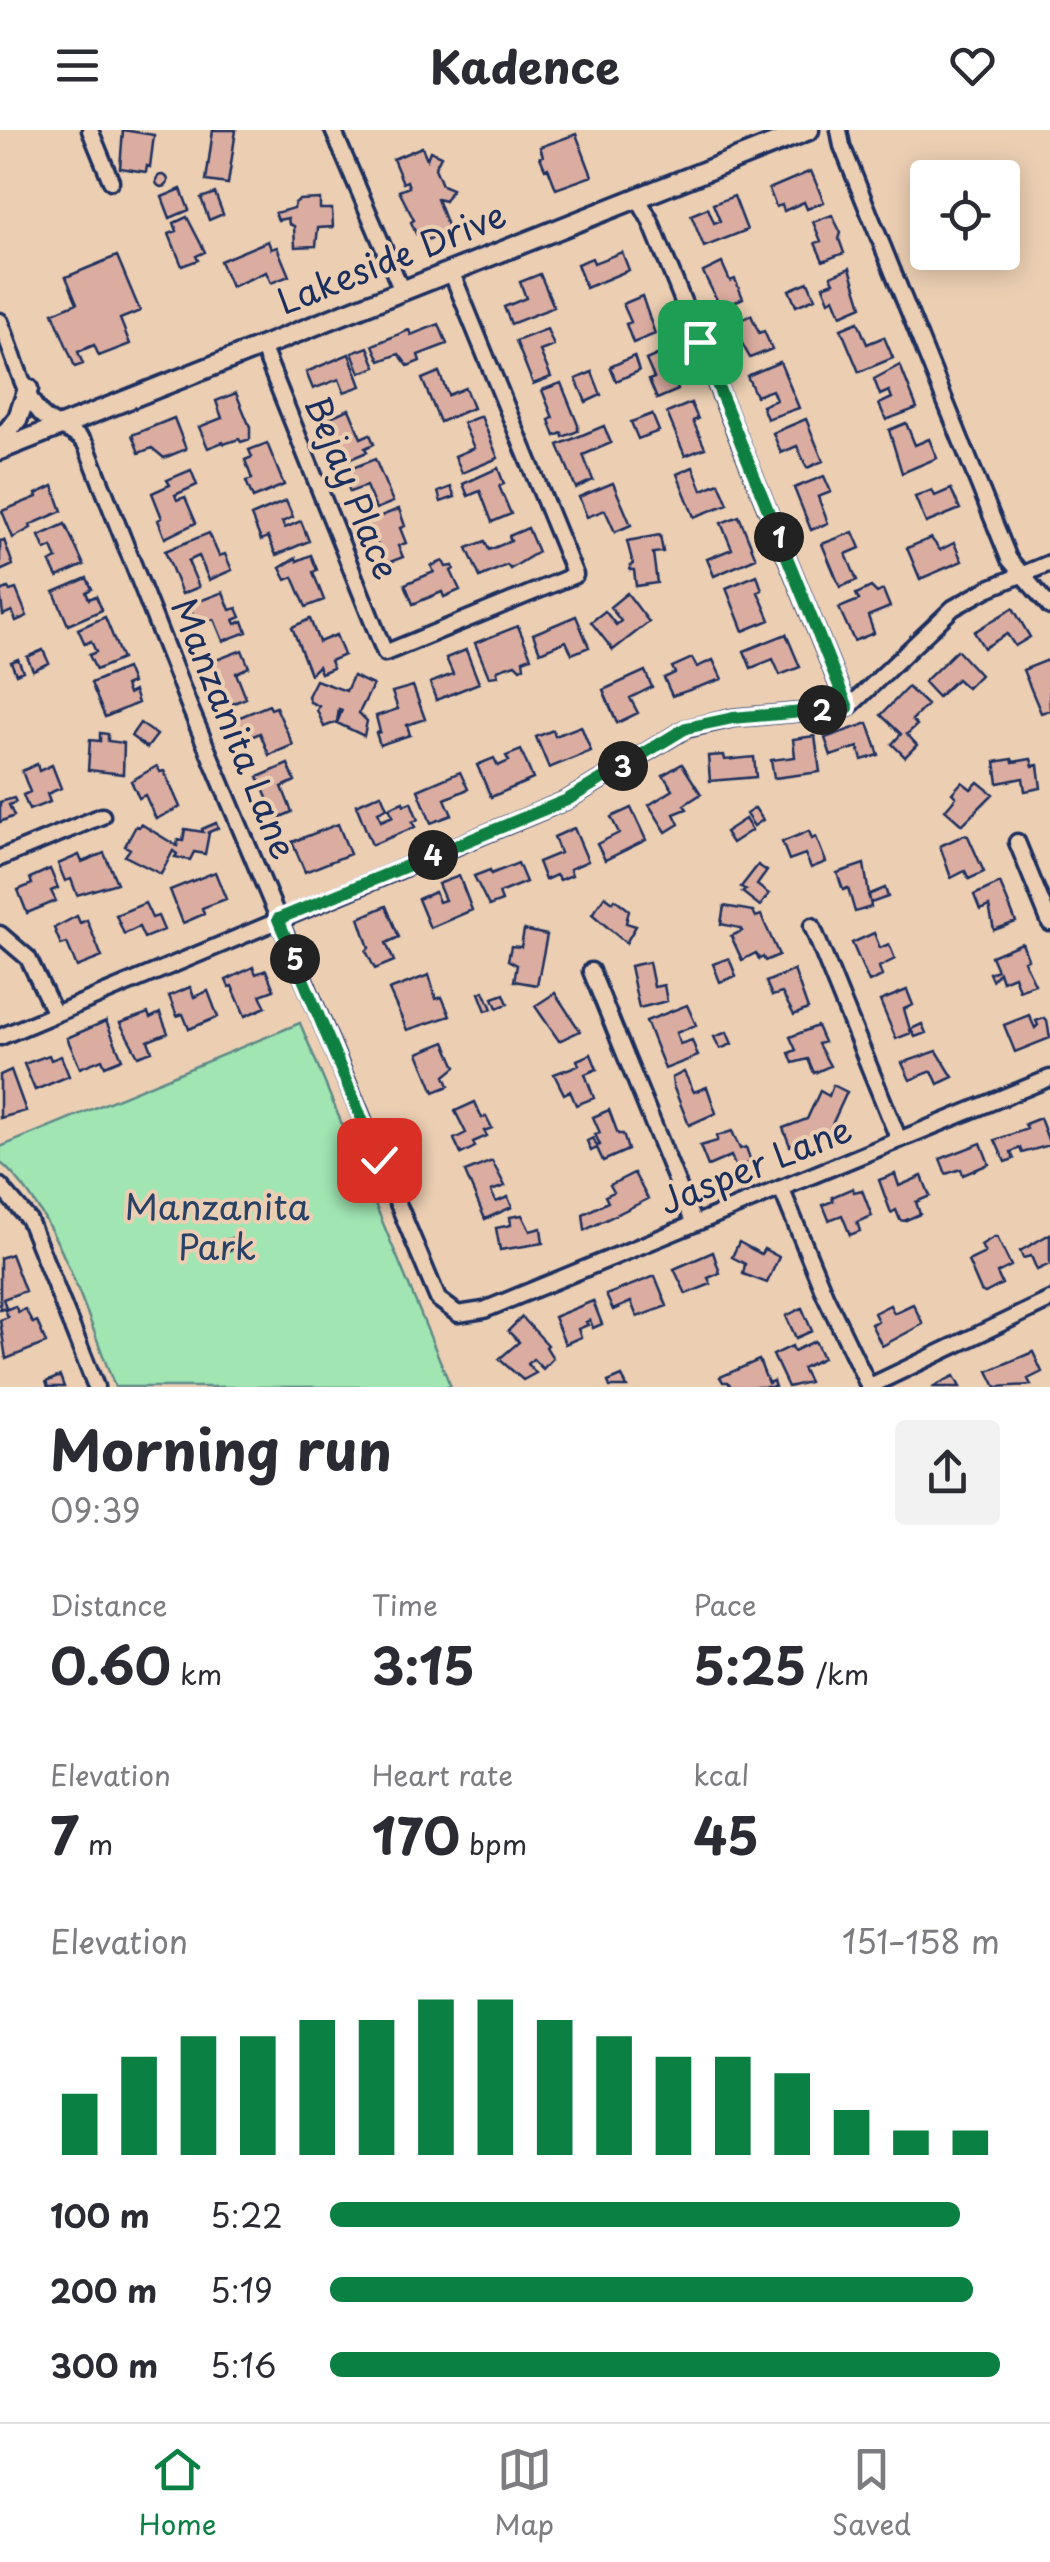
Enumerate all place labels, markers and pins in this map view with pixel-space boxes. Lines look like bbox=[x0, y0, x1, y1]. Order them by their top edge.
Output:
pin bbox=[658, 300, 743, 385]
pin: 1 bbox=[754, 512, 804, 562]
pin: 2 bbox=[797, 685, 847, 735]
pin: 3 bbox=[598, 741, 648, 791]
pin: 4 bbox=[408, 830, 458, 880]
pin: 5 bbox=[270, 934, 320, 984]
pin bbox=[337, 1118, 422, 1203]

